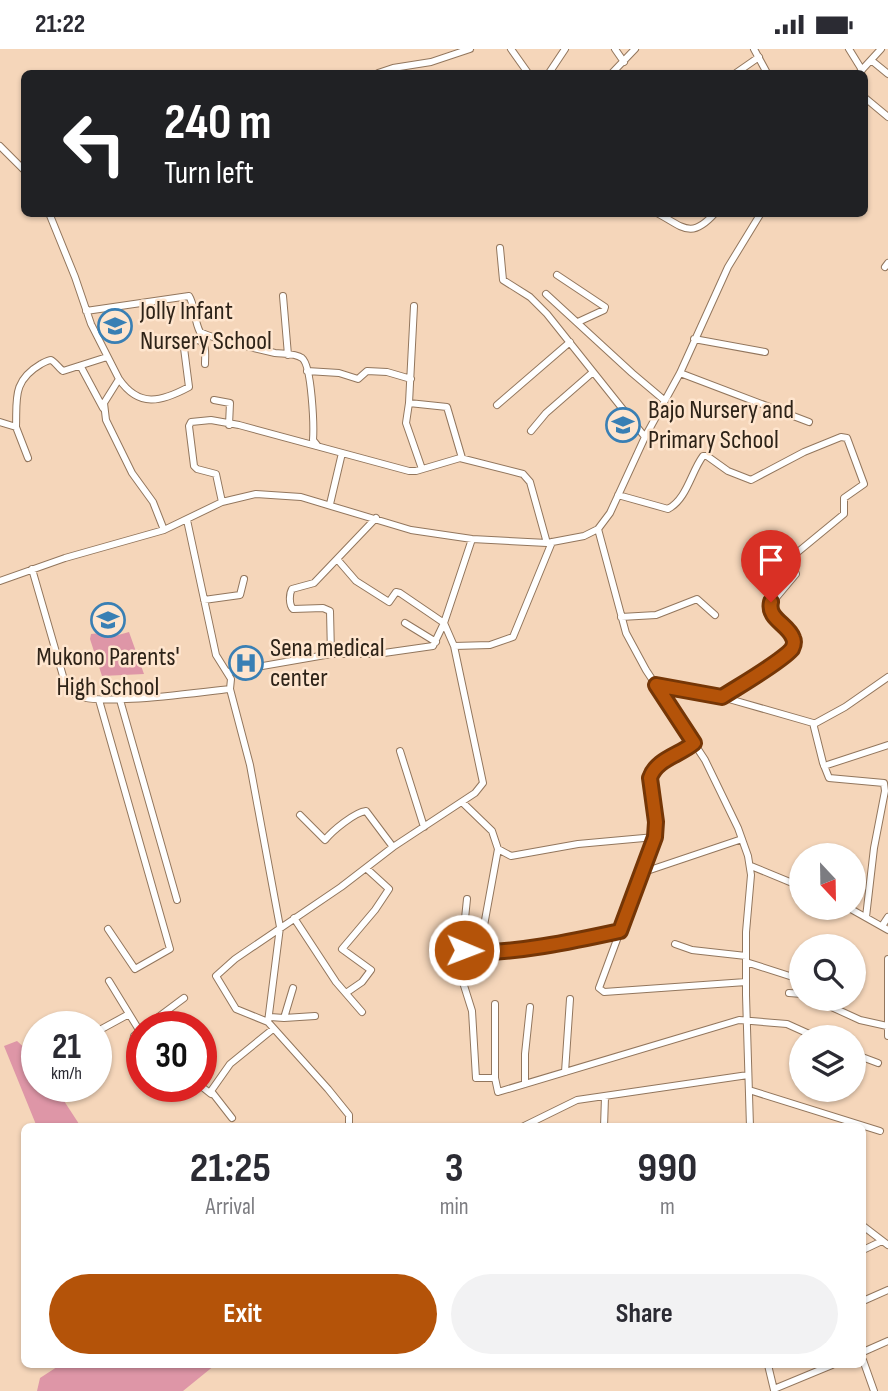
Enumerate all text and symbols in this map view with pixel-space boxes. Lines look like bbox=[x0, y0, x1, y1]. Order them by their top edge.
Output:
text: 21:22 bbox=[35, 9, 85, 40]
text: 240 m bbox=[164, 94, 272, 153]
icon: left bbox=[49, 98, 140, 189]
text: Turn left bbox=[164, 154, 254, 193]
place label: Jolly Infant Nursery School bbox=[139, 296, 272, 357]
school or university icon: Jolly Infant Nursery School bbox=[96, 307, 134, 345]
place label: Bajo Nursery and Primary School bbox=[648, 395, 794, 456]
school or university icon: Bajo Nursery and Primary School bbox=[604, 406, 642, 444]
pin bbox=[741, 530, 801, 602]
icon: arrive bbox=[752, 541, 790, 579]
school or university icon: Mukono Parents' High School bbox=[89, 601, 127, 639]
place label: Sena medical center bbox=[270, 633, 385, 694]
place label: Mukono Parents' High School bbox=[36, 642, 180, 703]
hospital icon: Sena medical center bbox=[227, 644, 265, 682]
north arrow bbox=[789, 843, 866, 921]
map controls bbox=[789, 843, 866, 1102]
position arrow bbox=[427, 913, 501, 987]
button: search bbox=[789, 934, 866, 1011]
speed limit sign: 30 bbox=[126, 1011, 217, 1102]
button: layers bbox=[789, 1025, 866, 1102]
text: 21 bbox=[52, 1026, 81, 1069]
text: km/h bbox=[51, 1063, 82, 1084]
text: 21:25 bbox=[190, 1143, 271, 1194]
text: 3 bbox=[445, 1143, 464, 1194]
text: 990 bbox=[637, 1143, 697, 1194]
text: Arrival bbox=[206, 1193, 255, 1221]
text: min bbox=[440, 1193, 469, 1221]
text: m bbox=[660, 1193, 675, 1221]
button: Exit bbox=[49, 1274, 437, 1354]
button: Share bbox=[451, 1274, 838, 1354]

